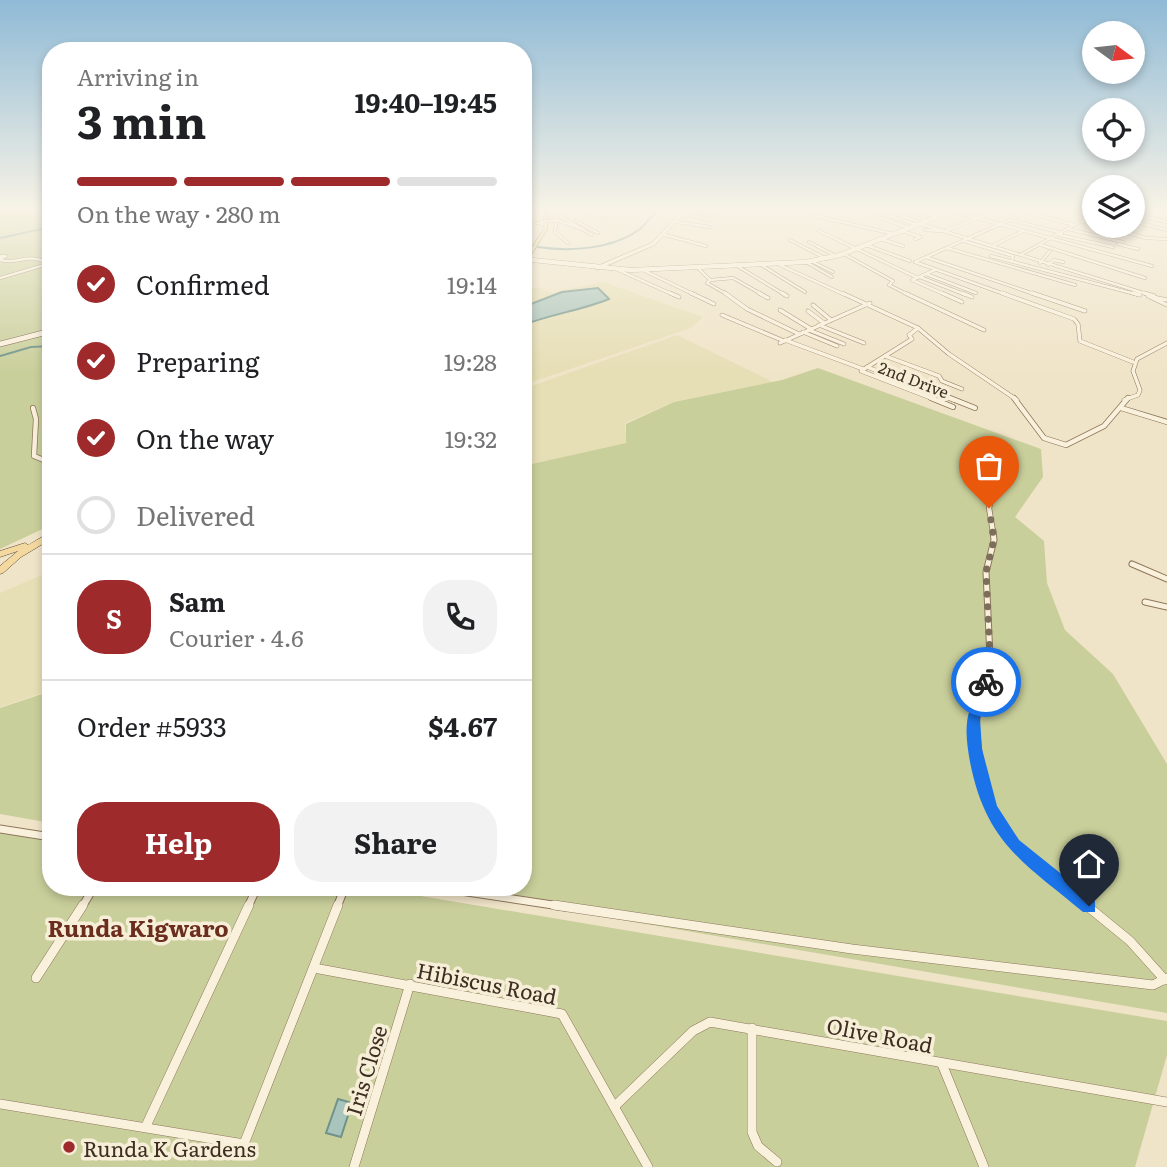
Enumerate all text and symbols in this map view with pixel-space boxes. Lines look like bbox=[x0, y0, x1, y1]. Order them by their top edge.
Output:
north arrow bbox=[1082, 21, 1144, 84]
map controls bbox=[1082, 21, 1145, 238]
text: Arriving in bbox=[77, 59, 199, 93]
text: 19:40–19:45 bbox=[355, 82, 497, 121]
text: 3 min bbox=[77, 85, 207, 153]
button: locate bbox=[1082, 98, 1145, 161]
button: layers bbox=[1082, 175, 1145, 238]
text: On the way · 280 m bbox=[77, 196, 281, 230]
text: Confirmed bbox=[136, 264, 270, 303]
icon: check bbox=[77, 265, 115, 303]
text: 19:14 bbox=[447, 267, 497, 301]
text: Preparing bbox=[136, 341, 259, 380]
icon: check bbox=[77, 342, 115, 380]
text: 19:28 bbox=[444, 344, 497, 378]
street label: 2nd Drive bbox=[875, 355, 953, 403]
text: On the way bbox=[136, 418, 274, 457]
icon: check bbox=[77, 419, 115, 457]
text: 19:32 bbox=[445, 421, 497, 455]
pin bbox=[959, 436, 1019, 508]
icon: bag bbox=[970, 447, 1008, 485]
text: Delivered bbox=[136, 495, 255, 534]
button: phone bbox=[423, 580, 497, 654]
text: Sam bbox=[169, 581, 225, 620]
text: S bbox=[106, 598, 122, 637]
text: Courier · 4.6 bbox=[169, 620, 304, 654]
courier bbox=[951, 647, 1021, 717]
icon: bike bbox=[967, 663, 1005, 701]
text: Order #5933 bbox=[77, 706, 227, 745]
text: $4.67 bbox=[428, 706, 497, 745]
button: Help bbox=[77, 802, 280, 882]
button: Share bbox=[294, 802, 497, 882]
pin bbox=[1059, 834, 1119, 906]
icon: home bbox=[1070, 845, 1108, 883]
district label: Runda Kigwaro bbox=[47, 910, 229, 944]
street label: Hibiscus Road bbox=[414, 953, 560, 1011]
street label: Olive Road bbox=[824, 1009, 936, 1059]
street label: Iris Close bbox=[337, 1021, 393, 1119]
place label: Runda K Gardens bbox=[83, 1132, 256, 1163]
marker: Runda K Gardens bbox=[61, 1139, 77, 1155]

